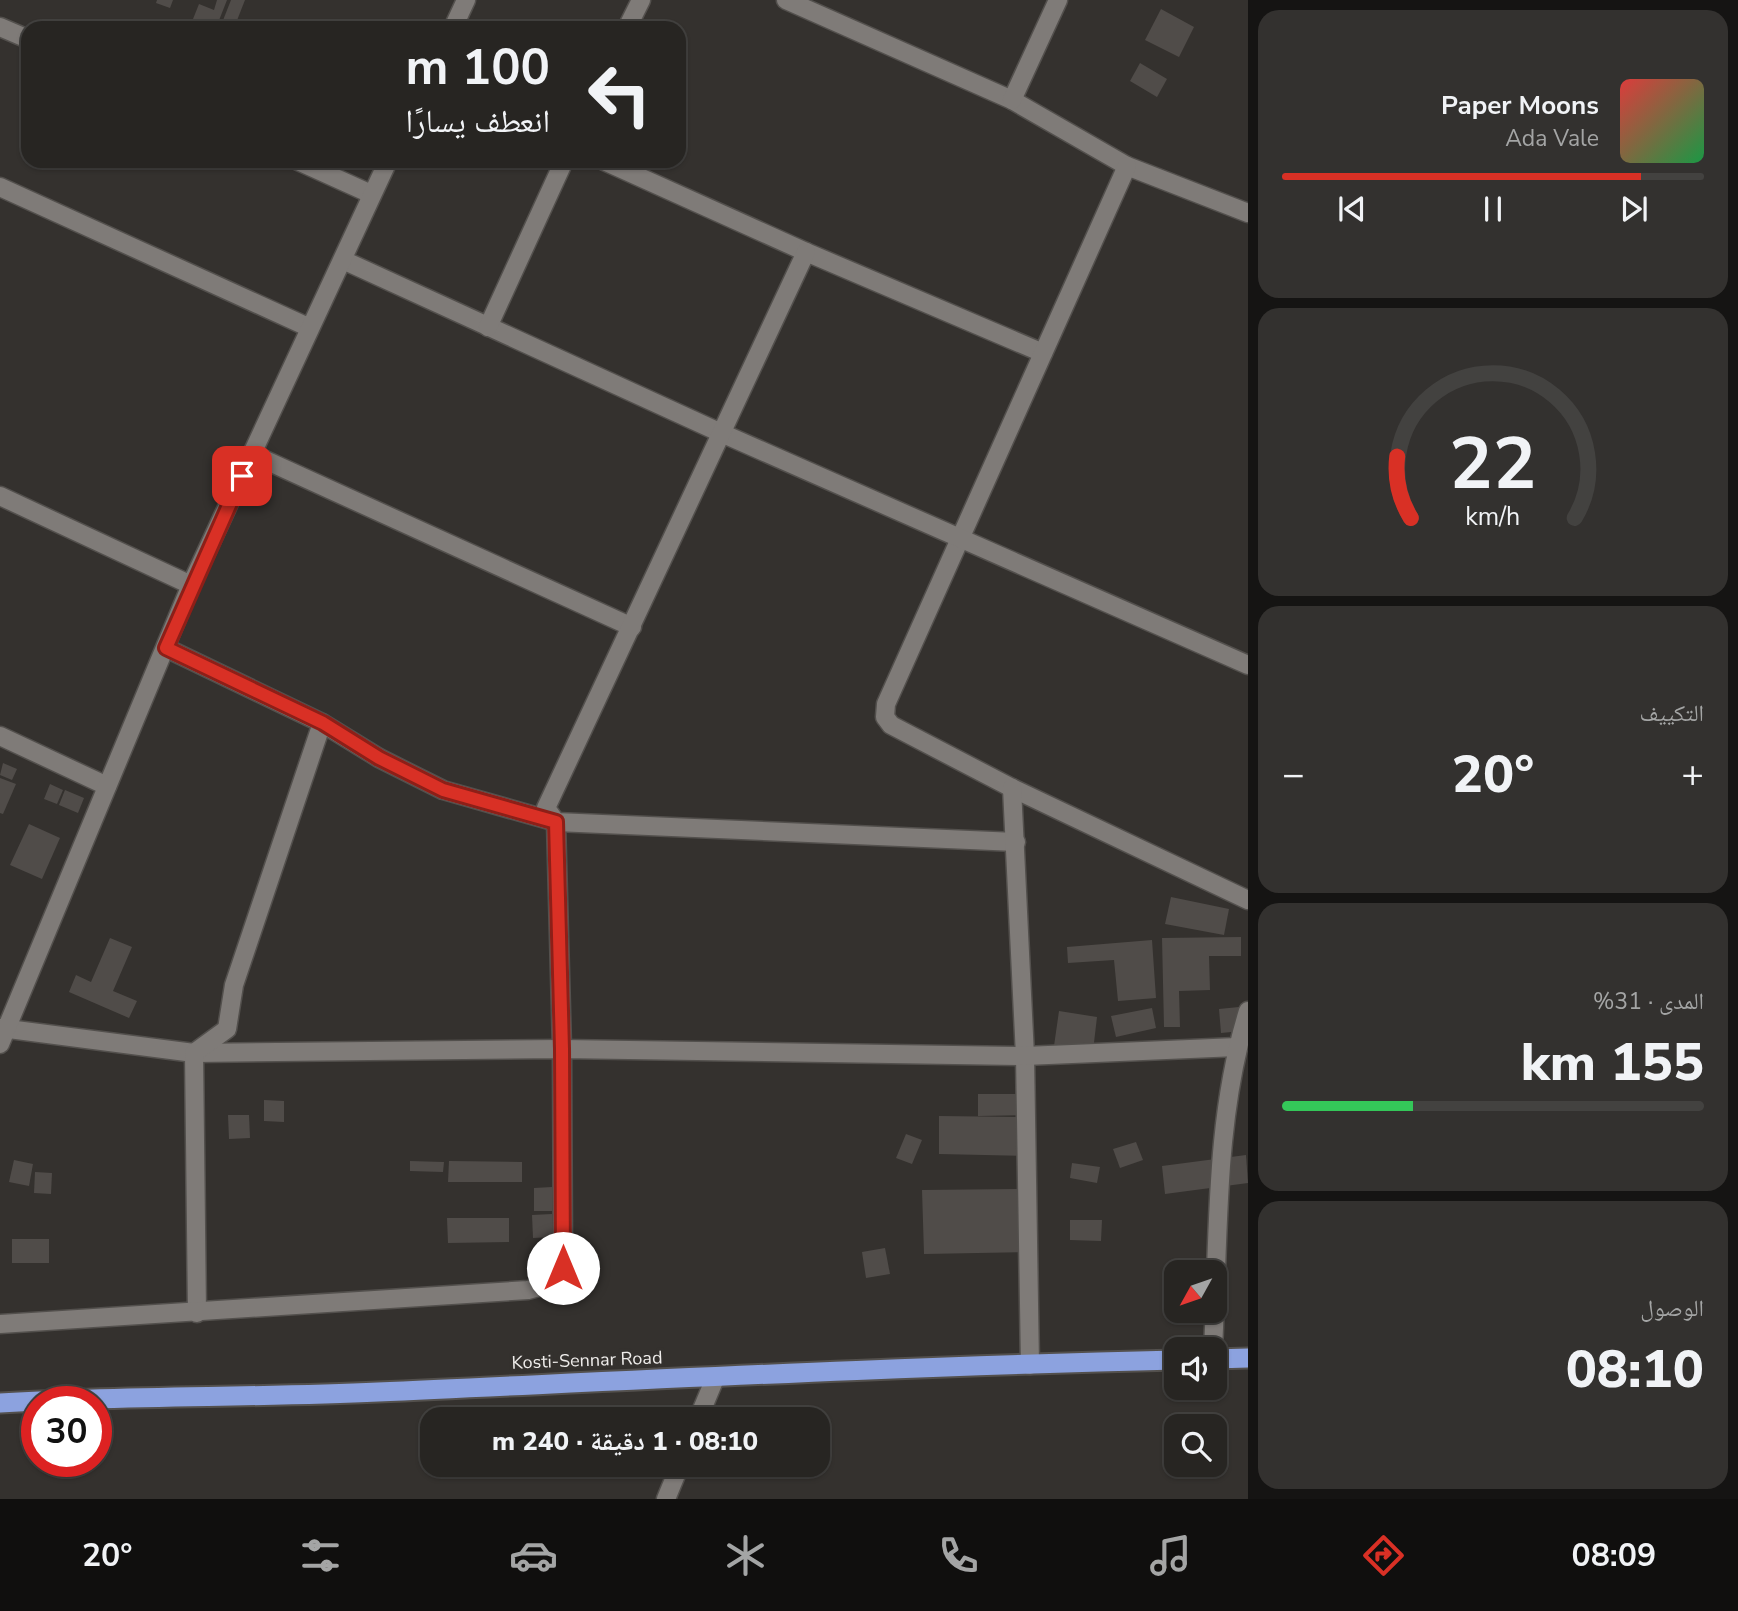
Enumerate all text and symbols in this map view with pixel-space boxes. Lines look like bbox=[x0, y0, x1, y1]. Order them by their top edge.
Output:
text: 100 m bbox=[406, 34, 550, 101]
icon: left bbox=[574, 49, 665, 140]
text: Paper Moons bbox=[1441, 88, 1599, 123]
text: انعطف يسارًا bbox=[406, 100, 550, 143]
text: Ada Vale bbox=[1505, 123, 1599, 154]
icon: previous bbox=[1333, 190, 1371, 228]
icon: pause bbox=[1474, 190, 1512, 228]
icon: next bbox=[1615, 190, 1653, 228]
text: 22 bbox=[1449, 414, 1537, 514]
pin bbox=[212, 446, 272, 506]
icon: arrive bbox=[223, 457, 261, 495]
text: km/h bbox=[1465, 499, 1521, 533]
text: التكييف bbox=[1639, 698, 1704, 729]
text: 20° bbox=[1452, 739, 1534, 810]
text: − bbox=[1282, 749, 1305, 800]
text: + bbox=[1681, 749, 1704, 800]
text: المدى · 31% bbox=[1593, 986, 1704, 1017]
text: 155 km bbox=[1521, 1027, 1704, 1098]
position arrow bbox=[526, 1231, 600, 1305]
north arrow bbox=[1164, 1260, 1227, 1323]
map controls bbox=[1164, 1260, 1227, 1477]
text: الوصول bbox=[1640, 1293, 1704, 1324]
text: 08:10 bbox=[1566, 1334, 1704, 1405]
button: sound bbox=[1164, 1337, 1227, 1400]
street label: Kosti-Sennar Road bbox=[511, 1345, 663, 1375]
speed limit sign: 30 bbox=[21, 1386, 112, 1477]
button: search bbox=[1164, 1414, 1227, 1477]
text: 08:10 · 1 دقيقة · 240 m bbox=[492, 1424, 758, 1459]
icon: filters bbox=[296, 1531, 345, 1580]
icon: car bbox=[509, 1531, 558, 1580]
icon: climate bbox=[721, 1531, 770, 1580]
icon: phone bbox=[934, 1531, 983, 1580]
icon: music bbox=[1146, 1531, 1195, 1580]
icon: directions bbox=[1359, 1531, 1408, 1580]
text: 20° bbox=[82, 1534, 132, 1577]
text: 08:09 bbox=[1571, 1534, 1656, 1577]

